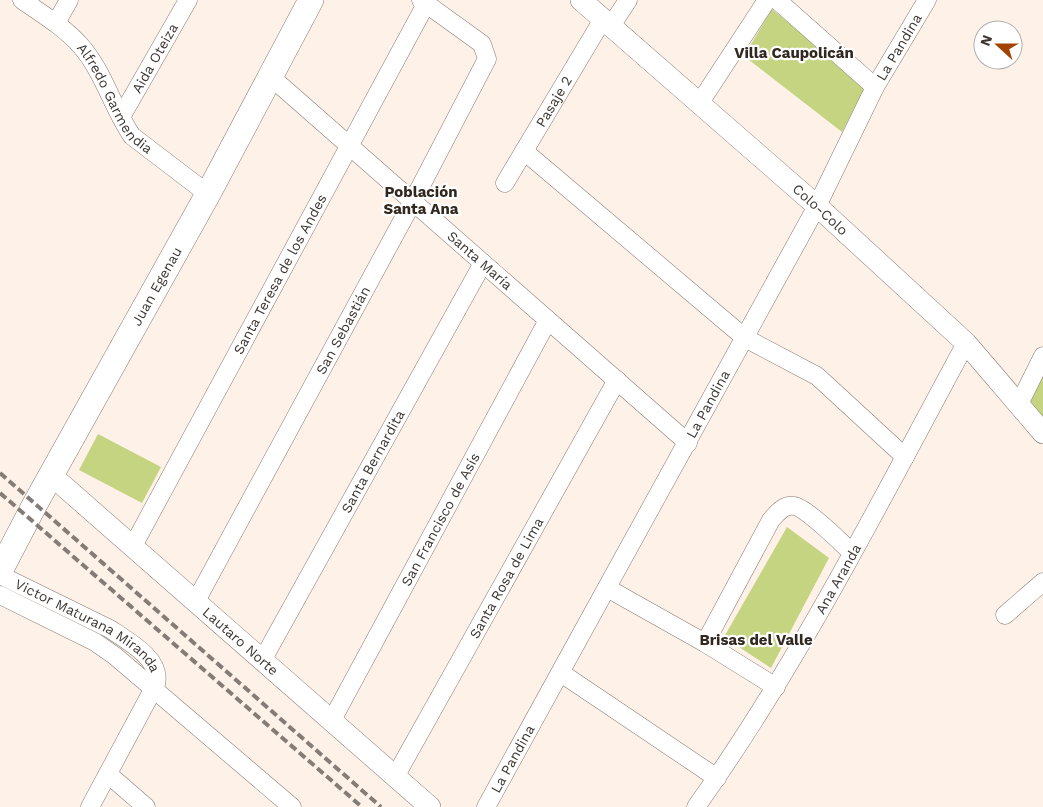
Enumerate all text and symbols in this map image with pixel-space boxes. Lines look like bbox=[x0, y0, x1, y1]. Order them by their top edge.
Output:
street label: La Pandina bbox=[873, 11, 925, 83]
street label: Aida Oteiza bbox=[129, 20, 181, 96]
north arrow bbox=[973, 20, 1023, 70]
text: N bbox=[977, 33, 995, 48]
street label: Alfredo Garmendia bbox=[74, 40, 156, 157]
district label: Villa Caupolicán bbox=[734, 44, 854, 62]
street label: Pasaje 2 bbox=[532, 73, 575, 130]
street label: Colo-Colo bbox=[789, 181, 851, 238]
district label: Población Santa Ana bbox=[384, 183, 459, 218]
street label: Santa Teresa de los Andes bbox=[230, 191, 330, 357]
street label: Santa María bbox=[444, 228, 516, 293]
street label: Juan Egenau bbox=[128, 244, 185, 328]
street label: San Sebastián bbox=[313, 284, 373, 377]
street label: La Pandina bbox=[683, 367, 733, 441]
street label: Santa Bernardita bbox=[338, 407, 408, 516]
street label: San Francisco de Asís bbox=[398, 450, 483, 589]
street label: Santa Rosa de Lima bbox=[466, 515, 546, 641]
street label: Ana Aranda bbox=[812, 541, 864, 617]
street label: Victor Maturana Miranda bbox=[13, 576, 163, 675]
street label: Lautaro Norte bbox=[199, 604, 282, 678]
district label: Brisas del Valle bbox=[699, 631, 813, 649]
street label: La Pandina bbox=[487, 722, 538, 796]

